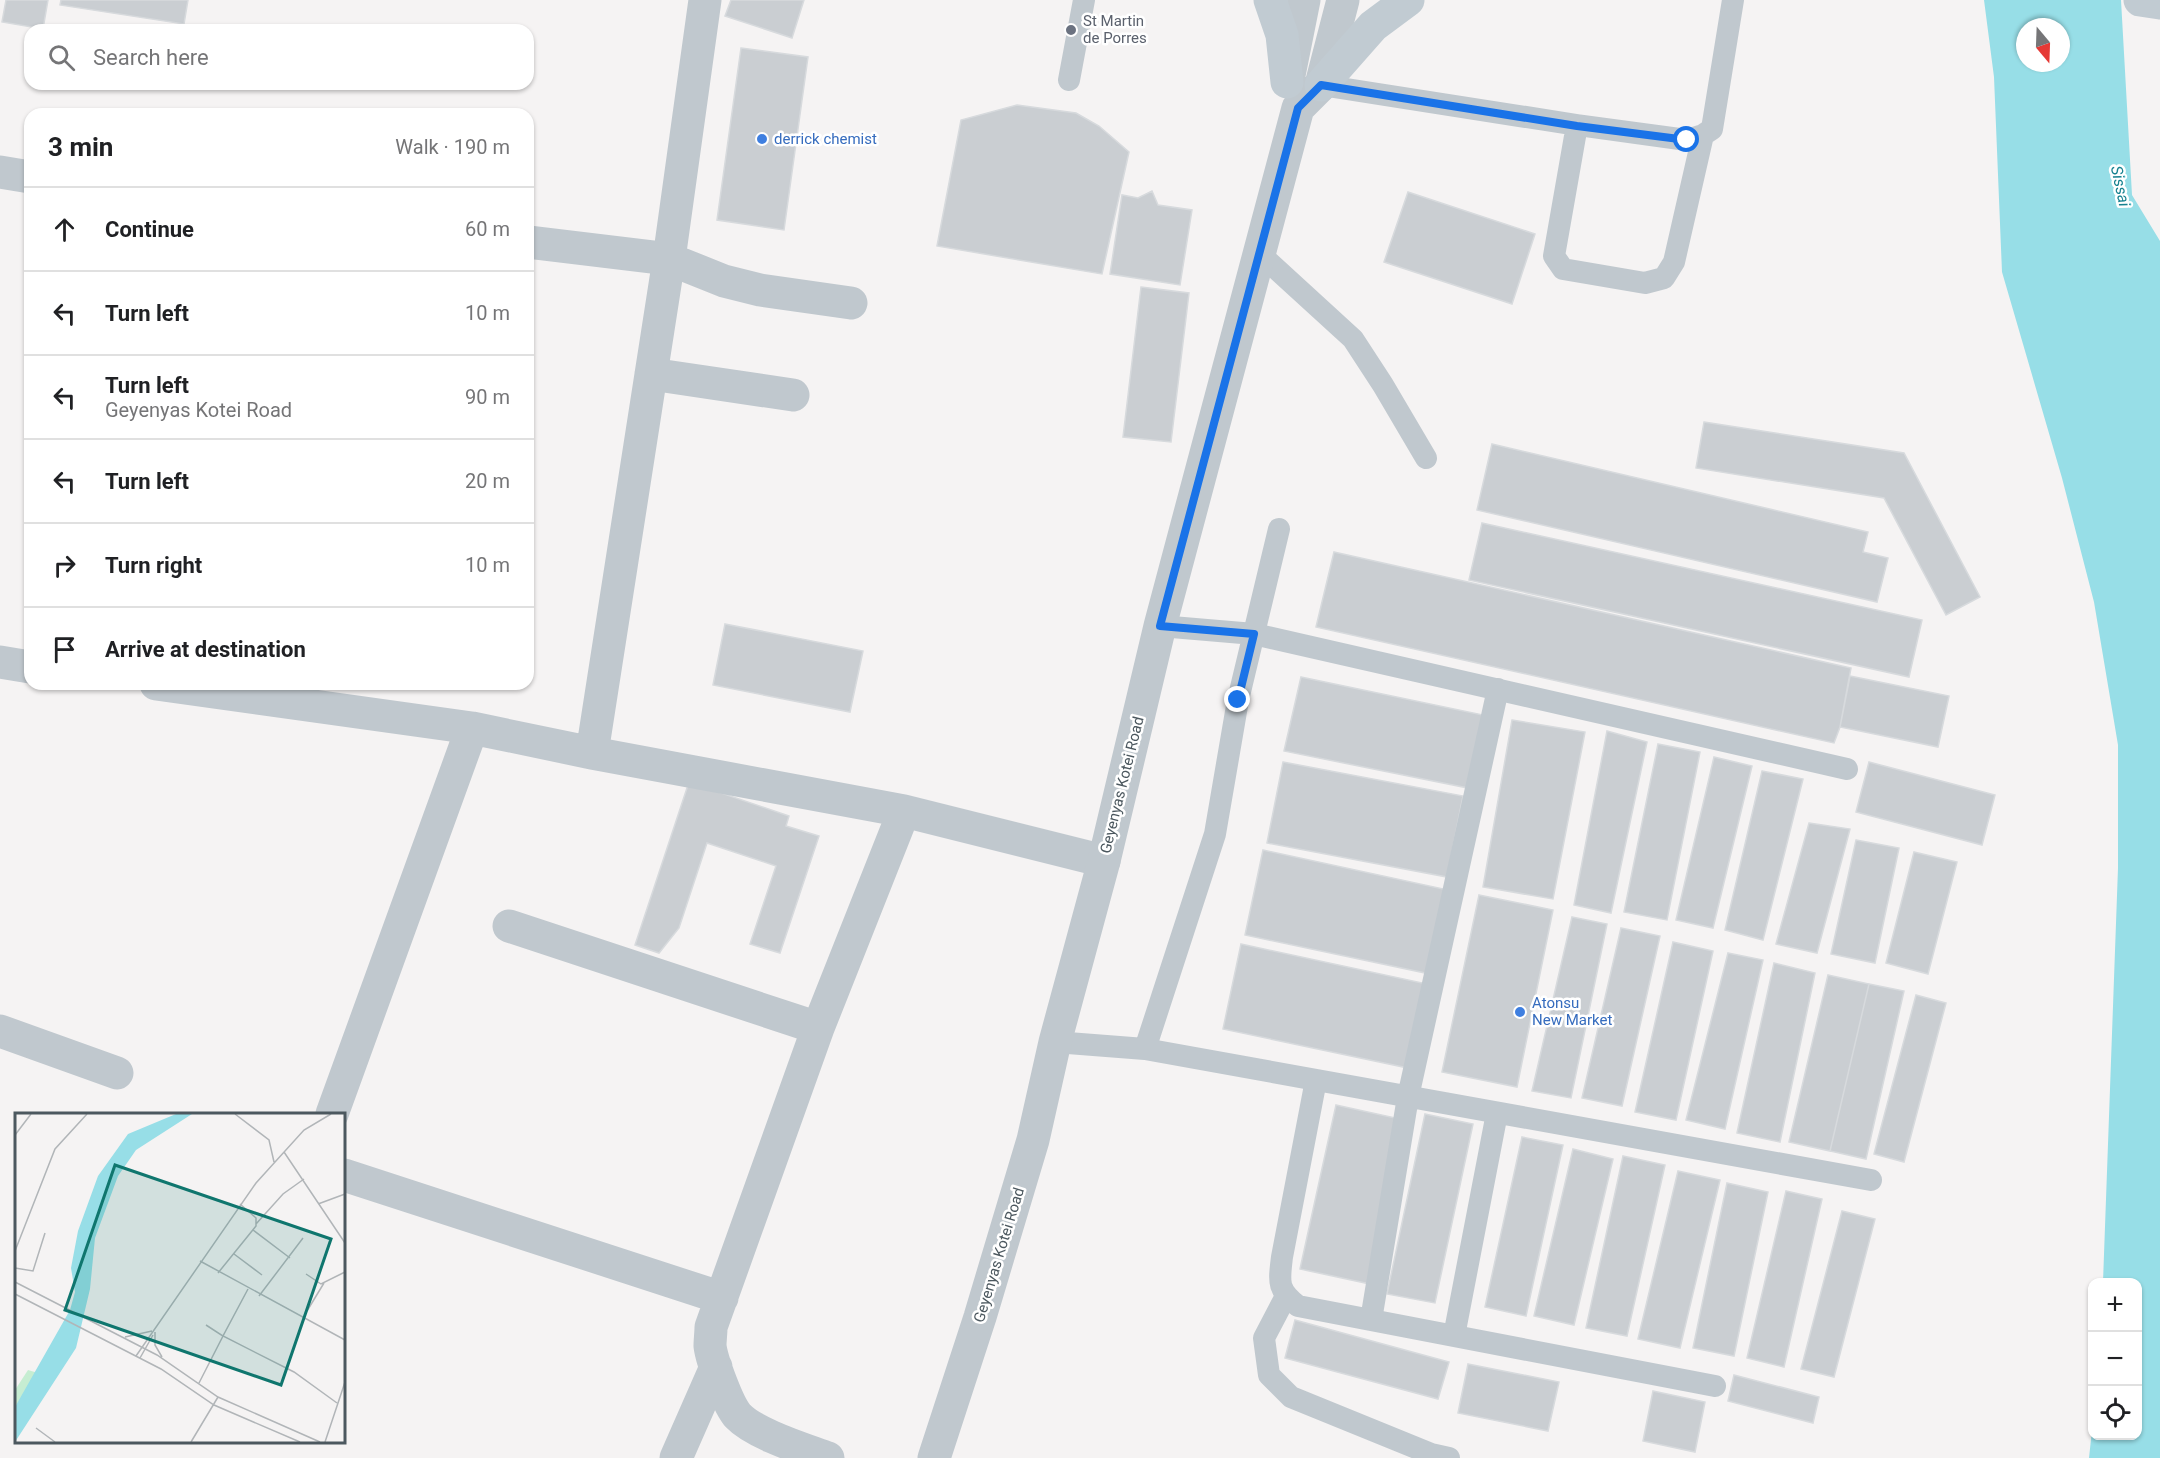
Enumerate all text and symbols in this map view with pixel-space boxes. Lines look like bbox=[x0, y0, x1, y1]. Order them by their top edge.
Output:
place label: St Martin de Porres bbox=[1083, 12, 1147, 47]
north arrow bbox=[2016, 18, 2070, 72]
marker: St Martin de Porres bbox=[1064, 23, 1078, 37]
search box bbox=[24, 24, 534, 90]
icon: search bbox=[45, 41, 78, 74]
text: Search here bbox=[93, 45, 209, 70]
route start bbox=[1673, 126, 1699, 152]
place label: derrick chemist bbox=[774, 130, 877, 148]
text: 3 min bbox=[48, 132, 113, 162]
marker: derrick chemist bbox=[755, 132, 769, 146]
text: Walk · 190 m bbox=[395, 135, 510, 159]
water label: Sissai bbox=[2107, 164, 2134, 208]
icon: ahead bbox=[48, 213, 81, 246]
text: Continue bbox=[105, 217, 194, 242]
text: 60 m bbox=[465, 217, 510, 241]
icon: left bbox=[48, 297, 81, 330]
text: Turn left bbox=[105, 301, 189, 326]
text: 10 m bbox=[465, 301, 510, 325]
text: Turn left bbox=[105, 373, 189, 398]
icon: left bbox=[48, 381, 81, 414]
text: 90 m bbox=[465, 385, 510, 409]
text: Geyenyas Kotei Road bbox=[105, 398, 292, 422]
icon: left bbox=[48, 465, 81, 498]
text: Turn left bbox=[105, 469, 189, 494]
text: 20 m bbox=[465, 469, 510, 493]
icon: right bbox=[48, 549, 81, 582]
text: Turn right bbox=[105, 553, 202, 578]
text: 10 m bbox=[465, 553, 510, 577]
icon: arrive bbox=[48, 633, 81, 666]
text: Arrive at destination bbox=[105, 637, 306, 662]
route end bbox=[1224, 686, 1250, 712]
street label: Geyenyas Kotei Road bbox=[1096, 715, 1148, 855]
place label: Atonsu New Market bbox=[1532, 994, 1612, 1029]
marker: Atonsu New Market bbox=[1513, 1005, 1527, 1019]
inset map bbox=[15, 1113, 345, 1443]
street label: Geyenyas Kotei Road bbox=[970, 1185, 1028, 1325]
map controls bbox=[2088, 1278, 2142, 1440]
button: + bbox=[2088, 1278, 2142, 1332]
button: − bbox=[2088, 1332, 2142, 1386]
button: locate bbox=[2088, 1386, 2142, 1440]

